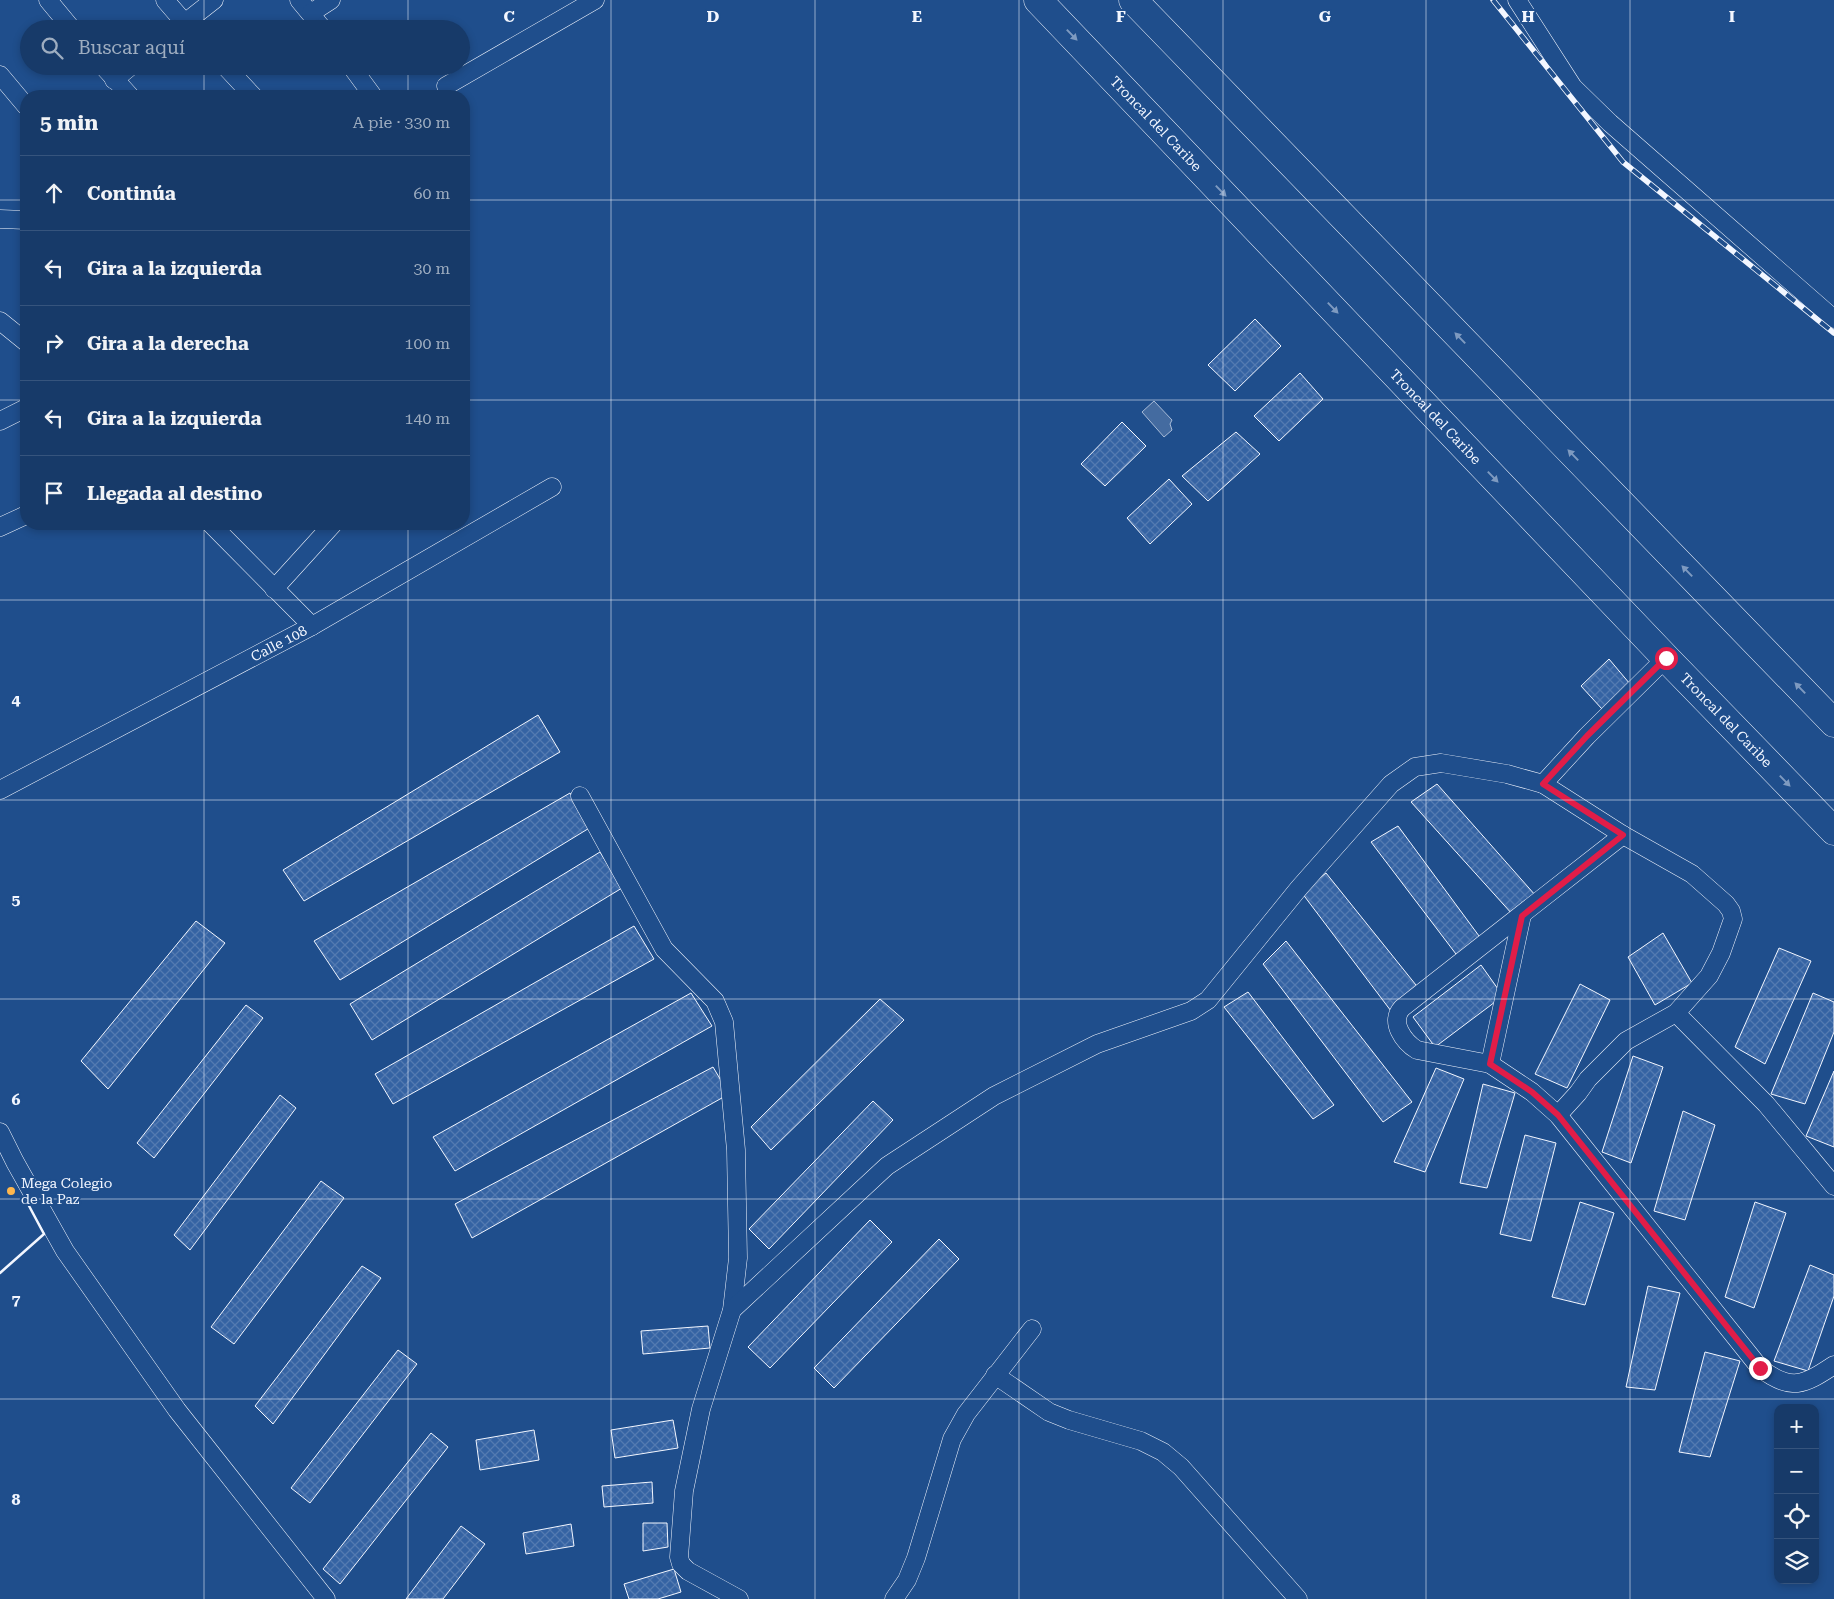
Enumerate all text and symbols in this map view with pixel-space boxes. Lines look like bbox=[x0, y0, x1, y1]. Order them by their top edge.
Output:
text: C bbox=[503, 7, 515, 26]
text: D bbox=[707, 7, 720, 26]
text: E bbox=[912, 7, 922, 26]
text: F bbox=[1116, 7, 1126, 26]
text: G bbox=[1319, 7, 1332, 26]
text: H bbox=[1521, 7, 1535, 26]
text: I bbox=[1729, 7, 1735, 26]
search box bbox=[20, 20, 470, 75]
one-way arrow bbox=[1066, 29, 1078, 41]
icon: search bbox=[38, 34, 66, 62]
text: Buscar aquí bbox=[78, 36, 185, 59]
street label: Troncal del Caribe bbox=[1107, 73, 1205, 175]
text: 5 min bbox=[40, 111, 98, 135]
text: A pie · 330 m bbox=[353, 113, 450, 132]
icon: ahead bbox=[40, 179, 68, 207]
text: Continúa bbox=[87, 182, 176, 205]
text: 60 m bbox=[413, 184, 450, 203]
one-way arrow bbox=[1215, 184, 1227, 196]
icon: left bbox=[40, 254, 68, 282]
text: Gira a la izquierda bbox=[87, 257, 262, 280]
text: 30 m bbox=[413, 259, 450, 278]
one-way arrow bbox=[1327, 302, 1339, 314]
icon: right bbox=[40, 329, 68, 357]
text: Gira a la derecha bbox=[87, 332, 249, 355]
one-way arrow bbox=[1454, 333, 1466, 345]
text: 100 m bbox=[404, 334, 450, 353]
street label: Troncal del Caribe bbox=[1387, 366, 1485, 468]
icon: left bbox=[40, 404, 68, 432]
text: Gira a la izquierda bbox=[87, 407, 262, 430]
text: 140 m bbox=[404, 409, 450, 428]
one-way arrow bbox=[1567, 449, 1579, 461]
one-way arrow bbox=[1487, 470, 1499, 482]
icon: arrive bbox=[40, 479, 68, 507]
text: Llegada al destino bbox=[87, 482, 263, 505]
one-way arrow bbox=[1681, 566, 1693, 578]
street label: Calle 108 bbox=[248, 622, 310, 665]
route start bbox=[1655, 647, 1678, 670]
street label: Troncal del Caribe bbox=[1677, 670, 1776, 771]
one-way arrow bbox=[1794, 682, 1806, 694]
text: 4 bbox=[12, 690, 21, 709]
one-way arrow bbox=[1779, 775, 1791, 787]
text: 5 bbox=[12, 890, 21, 909]
text: 6 bbox=[12, 1090, 21, 1109]
place label: Mega Colegio de la Paz bbox=[21, 1175, 112, 1207]
marker: Mega Colegio de la Paz bbox=[5, 1185, 17, 1197]
text: 7 bbox=[12, 1290, 21, 1309]
route end bbox=[1749, 1357, 1772, 1380]
map controls bbox=[1774, 1404, 1819, 1584]
button: + bbox=[1774, 1404, 1819, 1449]
button: − bbox=[1774, 1449, 1819, 1494]
text: 8 bbox=[12, 1490, 21, 1509]
button: locate bbox=[1774, 1494, 1819, 1539]
button: layers bbox=[1774, 1539, 1819, 1584]

